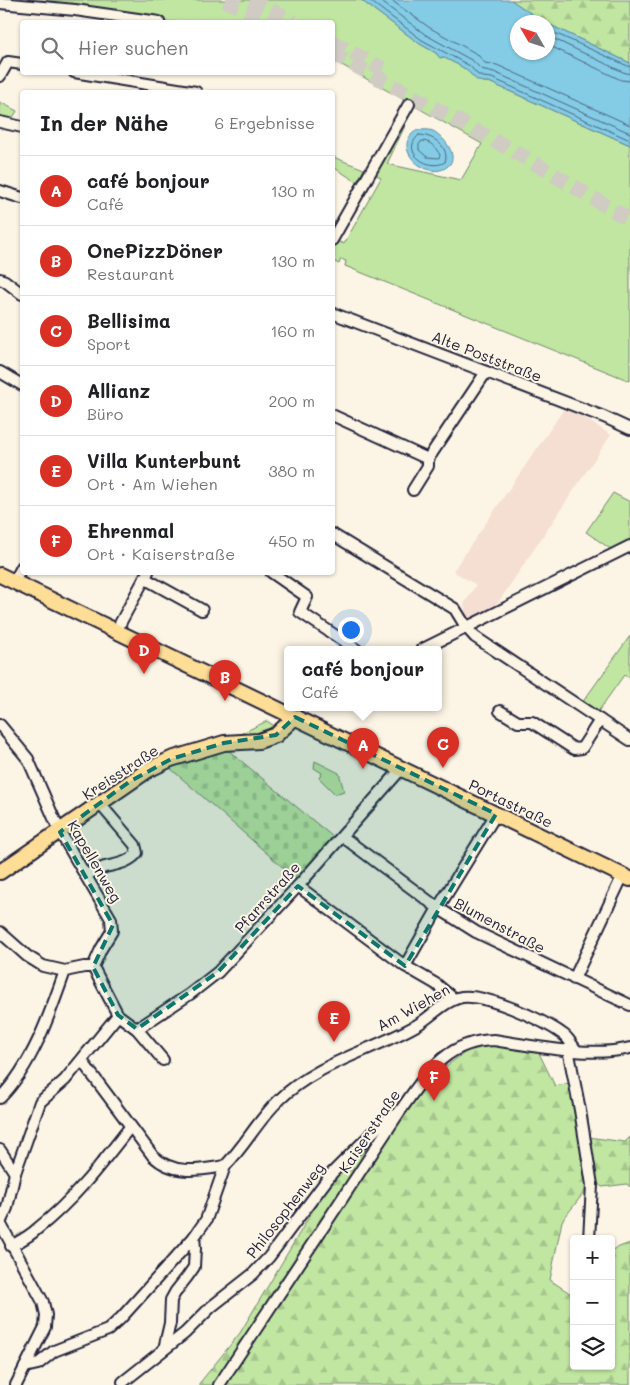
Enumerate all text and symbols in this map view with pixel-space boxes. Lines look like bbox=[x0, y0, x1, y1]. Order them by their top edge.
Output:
north arrow bbox=[510, 15, 555, 60]
search box bbox=[20, 20, 335, 75]
icon: search bbox=[38, 34, 66, 62]
text: Hier suchen bbox=[78, 35, 189, 60]
text: In der Nähe bbox=[40, 109, 168, 136]
text: 6 Ergebnisse bbox=[214, 112, 315, 133]
text: café bonjour bbox=[87, 168, 210, 193]
text: A bbox=[50, 180, 62, 201]
text: 130 m bbox=[271, 180, 315, 201]
text: Café bbox=[87, 193, 124, 214]
text: OnePizzDöner bbox=[87, 238, 223, 263]
text: B bbox=[51, 250, 61, 271]
text: 130 m bbox=[271, 250, 315, 271]
text: Restaurant bbox=[87, 263, 175, 284]
text: Bellisima bbox=[87, 308, 171, 333]
text: C bbox=[50, 320, 62, 341]
text: 160 m bbox=[270, 320, 315, 341]
street label: Alte Poststraße bbox=[429, 326, 545, 386]
text: Sport bbox=[87, 333, 130, 354]
text: Allianz bbox=[87, 378, 150, 403]
text: D bbox=[50, 390, 62, 411]
text: 200 m bbox=[268, 390, 315, 411]
text: Büro bbox=[87, 403, 123, 424]
text: Villa Kunterbunt bbox=[87, 448, 241, 473]
text: E bbox=[51, 460, 61, 481]
text: 380 m bbox=[268, 460, 315, 481]
text: Ort · Am Wiehen bbox=[87, 473, 218, 494]
text: Ehrenmal bbox=[87, 518, 174, 543]
text: F bbox=[51, 530, 61, 551]
text: 450 m bbox=[269, 530, 315, 551]
text: Ort · Kaiserstraße bbox=[87, 543, 235, 564]
your location bbox=[338, 617, 364, 643]
pin: D bbox=[128, 633, 160, 674]
popup bbox=[284, 646, 442, 711]
text: café bonjour bbox=[302, 656, 424, 681]
pin: B bbox=[209, 660, 241, 701]
text: Café bbox=[302, 681, 339, 702]
pin: C bbox=[427, 727, 459, 768]
pin: A bbox=[347, 728, 379, 769]
street label: Kreisstraße bbox=[78, 740, 162, 804]
street label: Portastraße bbox=[466, 774, 556, 832]
street label: Kapellenweg bbox=[63, 816, 127, 906]
street label: Pfarrstraße bbox=[230, 857, 304, 937]
street label: Blumenstraße bbox=[451, 893, 549, 957]
street label: Am Wiehen bbox=[373, 979, 453, 1035]
pin: E bbox=[318, 1001, 350, 1042]
pin: F bbox=[418, 1060, 450, 1101]
street label: Kaiserstraße bbox=[334, 1085, 404, 1177]
street label: Philosophenweg bbox=[241, 1158, 329, 1262]
map controls bbox=[570, 1235, 615, 1370]
button: + bbox=[570, 1235, 615, 1280]
button: − bbox=[570, 1280, 615, 1325]
button: layers bbox=[570, 1325, 615, 1370]

